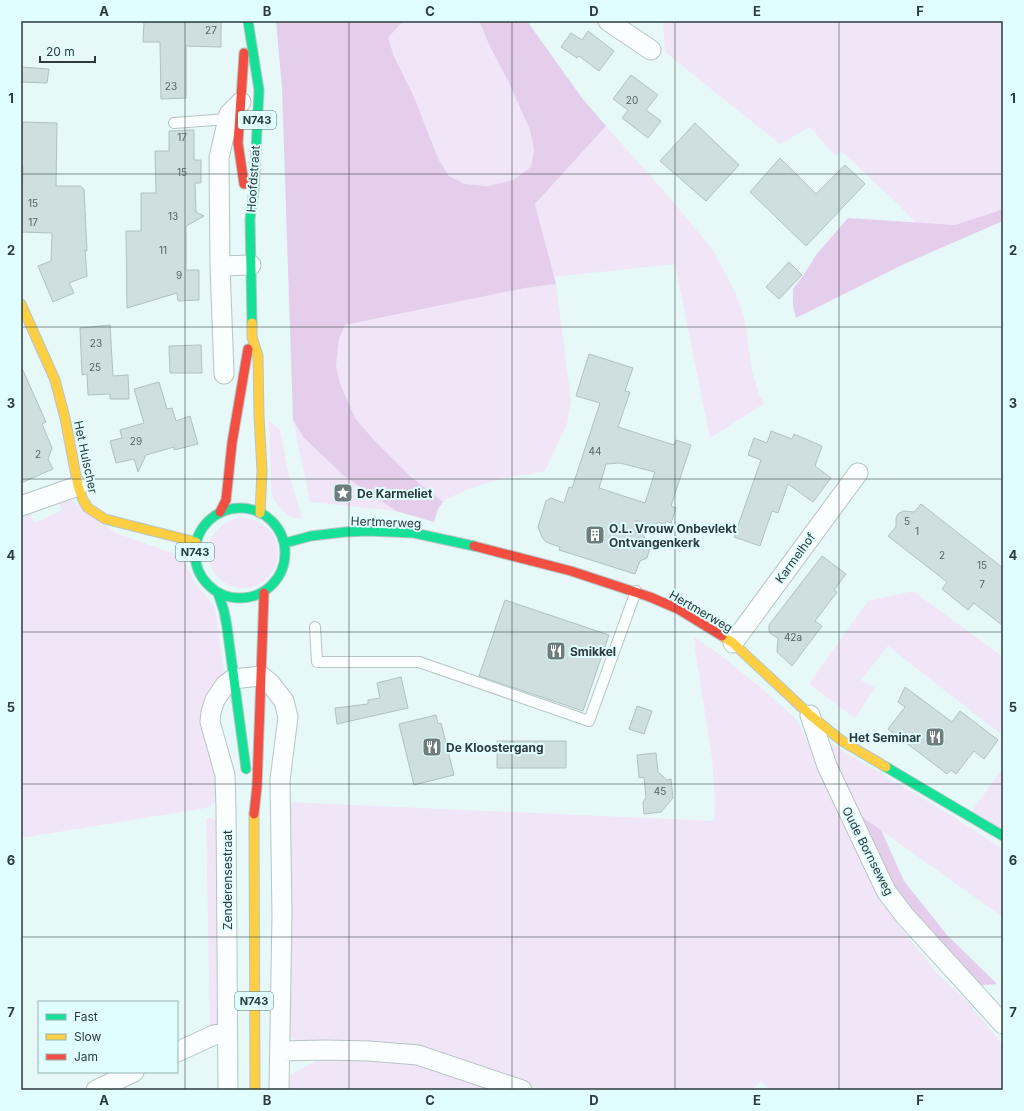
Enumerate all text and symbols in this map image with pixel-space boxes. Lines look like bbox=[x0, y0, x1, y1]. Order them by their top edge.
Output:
text: A bbox=[99, 3, 109, 19]
text: B bbox=[263, 3, 272, 19]
text: C bbox=[425, 3, 435, 19]
text: D bbox=[589, 3, 599, 19]
text: E bbox=[753, 3, 761, 19]
text: F bbox=[916, 3, 924, 19]
house number: 27 bbox=[205, 24, 217, 36]
scale bar bbox=[40, 38, 95, 64]
text: 20 m bbox=[46, 44, 75, 59]
house number: 23 bbox=[165, 80, 177, 92]
text: 1 bbox=[8, 90, 14, 106]
text: 1 bbox=[1010, 90, 1016, 106]
house number: 20 bbox=[626, 94, 638, 106]
road number: N743 bbox=[238, 111, 276, 129]
house number: 17 bbox=[177, 131, 187, 143]
street label: Hoofdstraat bbox=[243, 145, 263, 213]
house number: 15 bbox=[177, 166, 187, 178]
house number: 15 bbox=[28, 197, 38, 209]
house number: 13 bbox=[168, 210, 178, 222]
house number: 17 bbox=[28, 216, 38, 228]
text: 2 bbox=[7, 242, 15, 258]
text: 2 bbox=[1009, 242, 1017, 258]
house number: 11 bbox=[159, 244, 167, 256]
house number: 9 bbox=[176, 269, 182, 281]
house number: 23 bbox=[90, 337, 102, 349]
house number: 25 bbox=[89, 361, 101, 373]
text: 3 bbox=[7, 395, 15, 411]
text: 3 bbox=[1009, 395, 1017, 411]
street label: Het Hulscher bbox=[71, 419, 101, 495]
house number: 29 bbox=[130, 435, 142, 447]
house number: 44 bbox=[589, 445, 601, 457]
house number: 2 bbox=[35, 448, 41, 460]
place icon: De Karmeliet bbox=[332, 482, 354, 504]
place label: De Karmeliet bbox=[357, 486, 433, 501]
street label: Hertmerweg bbox=[350, 513, 422, 531]
house number: 5 bbox=[904, 515, 910, 527]
place label: O.L. Vrouw Onbevlekt Ontvangenkerk bbox=[609, 521, 737, 550]
building icon: O.L. Vrouw Onbevlekt Ontvangenkerk bbox=[584, 524, 606, 546]
house number: 1 bbox=[915, 525, 919, 537]
street label: Karmelhof bbox=[772, 529, 819, 586]
road number: N743 bbox=[176, 543, 214, 561]
text: 4 bbox=[7, 547, 16, 563]
text: 4 bbox=[1009, 547, 1018, 563]
house number: 2 bbox=[939, 549, 945, 561]
house number: 15 bbox=[977, 559, 987, 571]
house number: 7 bbox=[979, 578, 985, 590]
street label: Hertmerweg bbox=[667, 587, 735, 635]
house number: 42a bbox=[784, 631, 802, 643]
restaurant icon: Smikkel bbox=[545, 640, 567, 662]
place label: Smikkel bbox=[570, 644, 616, 659]
text: 5 bbox=[7, 699, 15, 715]
text: 5 bbox=[1009, 699, 1017, 715]
restaurant icon: Het Seminar bbox=[924, 726, 946, 748]
place label: Het Seminar bbox=[849, 730, 921, 745]
restaurant icon: De Kloostergang bbox=[421, 736, 443, 758]
place label: De Kloostergang bbox=[446, 740, 544, 755]
house number: 45 bbox=[654, 785, 666, 797]
street label: Oude Bornseweg bbox=[839, 804, 897, 898]
street label: Zenderensestraat bbox=[220, 830, 235, 930]
text: 6 bbox=[7, 852, 15, 868]
text: 6 bbox=[1009, 852, 1017, 868]
road number: N743 bbox=[235, 992, 273, 1010]
legend bbox=[38, 1001, 178, 1073]
text: 7 bbox=[7, 1004, 15, 1020]
text: 7 bbox=[1009, 1004, 1017, 1020]
text: Fast bbox=[74, 1009, 98, 1024]
text: Slow bbox=[74, 1029, 102, 1044]
text: Jam bbox=[74, 1049, 98, 1064]
text: A bbox=[99, 1092, 109, 1108]
text: B bbox=[263, 1092, 272, 1108]
text: C bbox=[425, 1092, 435, 1108]
text: D bbox=[589, 1092, 599, 1108]
text: E bbox=[753, 1092, 761, 1108]
text: F bbox=[916, 1092, 924, 1108]

